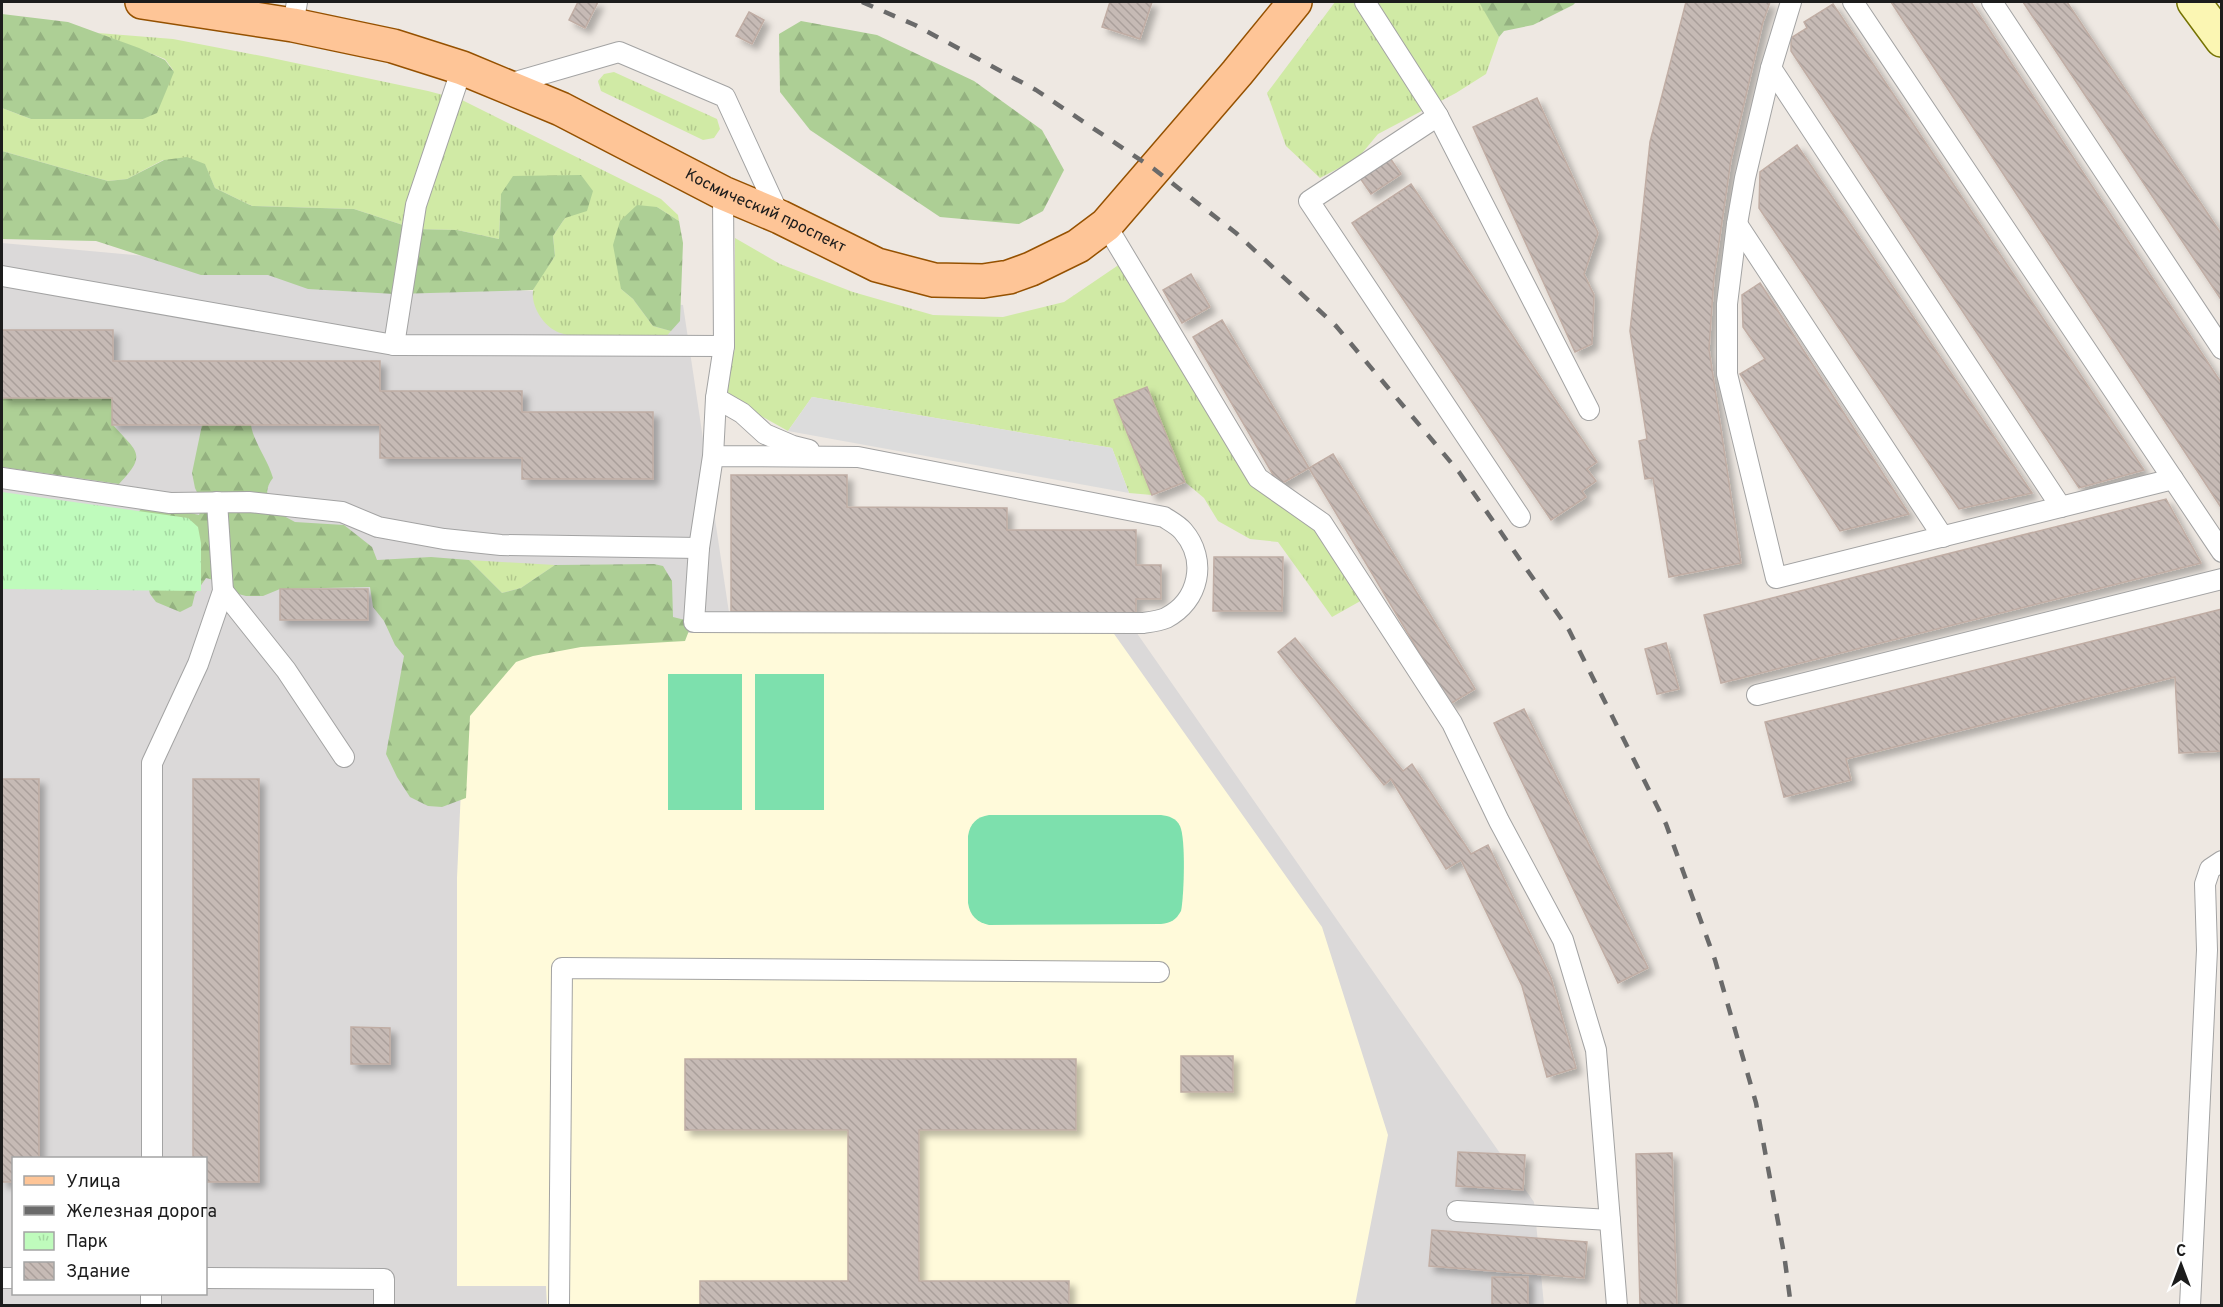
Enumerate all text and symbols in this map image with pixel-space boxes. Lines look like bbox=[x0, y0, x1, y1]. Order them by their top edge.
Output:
street label: Космический проспект bbox=[681, 165, 849, 258]
legend bbox=[12, 1157, 207, 1295]
text: Улица bbox=[66, 1171, 120, 1194]
text: Железная дорога bbox=[66, 1201, 217, 1224]
text: Парк bbox=[66, 1231, 108, 1254]
north arrow bbox=[2151, 1235, 2211, 1295]
text: С bbox=[2176, 1242, 2186, 1262]
text: Здание bbox=[66, 1261, 130, 1284]

